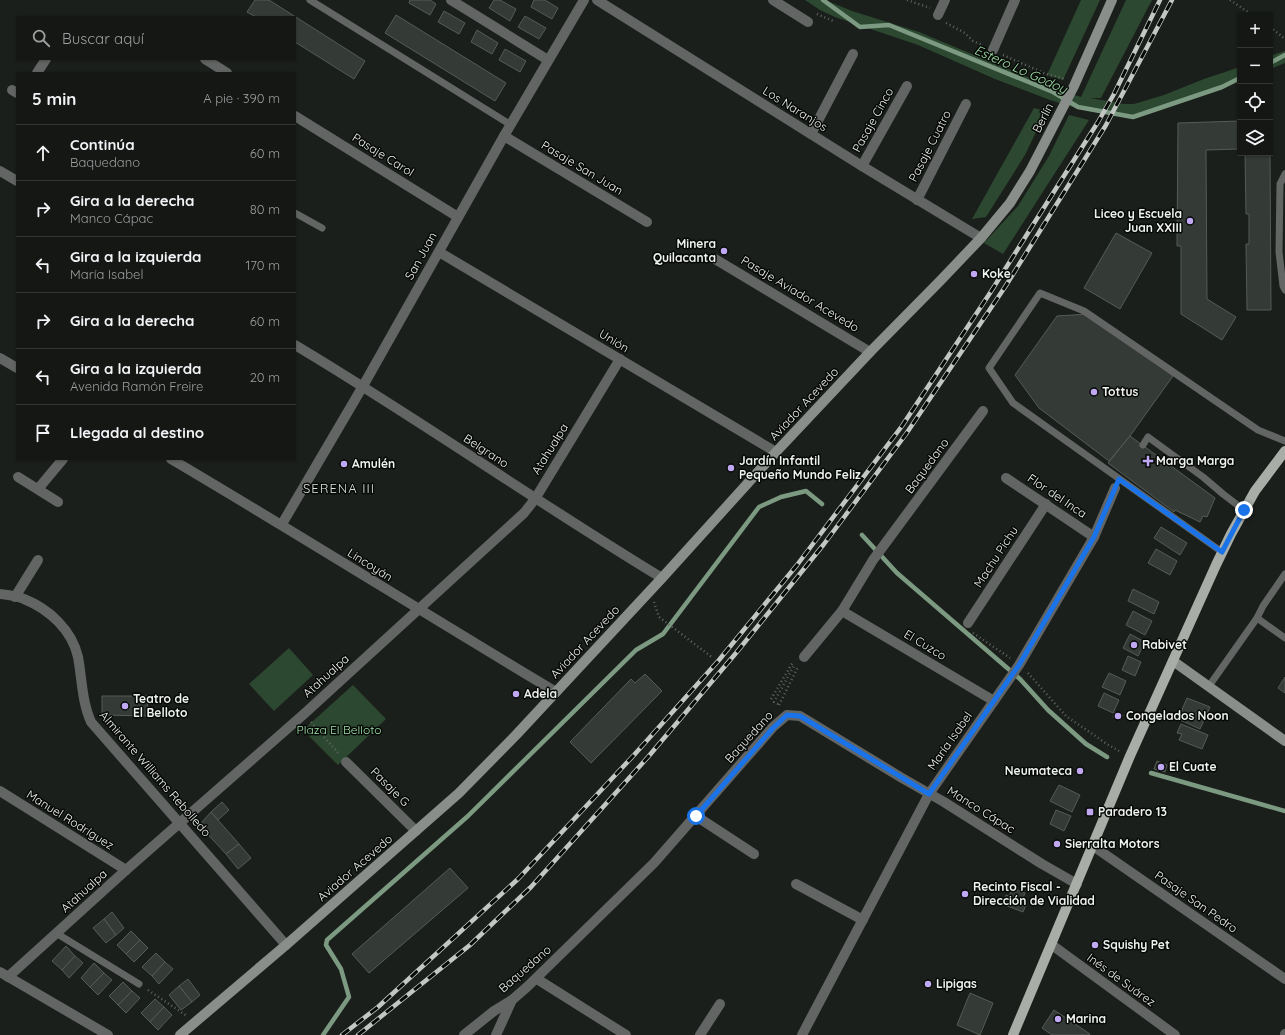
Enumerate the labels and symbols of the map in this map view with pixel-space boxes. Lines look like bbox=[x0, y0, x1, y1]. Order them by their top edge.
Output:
water label: Estero Lo Godoy bbox=[972, 41, 1070, 97]
street label: Los Naranjos bbox=[760, 83, 831, 135]
street label: Pasaje Cinco bbox=[849, 85, 896, 155]
street label: Berlín bbox=[1029, 100, 1056, 135]
street label: Pasaje Cuatro bbox=[905, 108, 954, 184]
street label: Pasaje Carol bbox=[350, 130, 417, 180]
street label: Pasaje San Juan bbox=[539, 137, 626, 198]
place label: Liceo y Escuela Juan XXIII bbox=[1094, 206, 1182, 235]
marker: Liceo y Escuela Juan XXIII bbox=[1185, 216, 1195, 226]
street label: San Juan bbox=[401, 229, 440, 282]
place label: Minera Quilacanta bbox=[653, 236, 716, 265]
marker: Minera Quilacanta bbox=[719, 246, 729, 256]
street label: Pasaje Aviador Acevedo bbox=[739, 252, 862, 335]
place label: Koke bbox=[982, 266, 1011, 281]
marker: Koke bbox=[969, 269, 979, 279]
street label: Unión bbox=[597, 326, 632, 355]
street label: Aviador Acevedo bbox=[766, 364, 841, 443]
place label: Tottus bbox=[1102, 384, 1138, 399]
marker: Tottus bbox=[1089, 387, 1099, 397]
street label: Atahualpa bbox=[528, 420, 571, 477]
street label: Belgrano bbox=[461, 431, 512, 471]
street label: Baquedano bbox=[902, 435, 952, 496]
place label: Jardín Infantil Pequeño Mundo Feliz bbox=[739, 453, 861, 482]
place label: Marga Marga bbox=[1156, 453, 1234, 468]
place label: Amulén bbox=[352, 456, 395, 471]
marker: Marga Marga bbox=[1143, 456, 1153, 466]
marker: Amulén bbox=[339, 459, 349, 469]
marker: Jardín Infantil Pequeño Mundo Feliz bbox=[726, 463, 736, 473]
street label: Flor del Inca bbox=[1025, 470, 1090, 521]
district label: SERENA III bbox=[303, 480, 375, 496]
route end bbox=[1235, 501, 1253, 519]
street label: Machu Pichu bbox=[970, 523, 1021, 590]
street label: Lincoyán bbox=[345, 545, 396, 584]
street label: Aviador Acevedo bbox=[547, 602, 622, 681]
street label: El Cuzco bbox=[901, 626, 949, 663]
place label: Rabivet bbox=[1142, 637, 1187, 652]
marker: Rabivet bbox=[1129, 640, 1139, 650]
street label: Atahualpa bbox=[299, 651, 352, 700]
place label: Adela bbox=[524, 686, 557, 701]
marker: Adela bbox=[511, 689, 521, 699]
place label: Teatro de El Belloto bbox=[133, 691, 189, 720]
marker: Teatro de El Belloto bbox=[120, 701, 130, 711]
street label: Almirante Williams Rebolledo bbox=[97, 708, 214, 840]
street label: Baquedano bbox=[721, 708, 776, 766]
place label: Congelados Noon bbox=[1126, 708, 1229, 723]
street label: María Isabel bbox=[924, 709, 975, 773]
marker: Congelados Noon bbox=[1113, 711, 1123, 721]
park label: Plaza El Belloto bbox=[297, 722, 381, 737]
place label: El Cuate bbox=[1169, 759, 1217, 774]
marker: El Cuate bbox=[1156, 762, 1166, 772]
place label: Neumateca bbox=[1005, 763, 1072, 778]
street label: Pasaje G bbox=[368, 764, 413, 809]
marker: Neumateca bbox=[1075, 766, 1085, 776]
street label: Manco Cápac bbox=[945, 783, 1018, 836]
street label: Manuel Rodríguez bbox=[24, 787, 117, 853]
place label: Paradero 13 bbox=[1098, 804, 1167, 819]
route start bbox=[687, 807, 705, 825]
marker: Paradero 13 bbox=[1085, 807, 1095, 817]
street label: Aviador Acevedo bbox=[314, 831, 395, 904]
place label: Sierralta Motors bbox=[1065, 836, 1160, 851]
marker: Sierralta Motors bbox=[1052, 839, 1062, 849]
street label: Atahualpa bbox=[57, 866, 110, 915]
street label: Pasaje San Pedro bbox=[1152, 867, 1241, 936]
place label: Recinto Fiscal - Dirección de Vialidad bbox=[973, 879, 1095, 908]
marker: Recinto Fiscal - Dirección de Vialidad bbox=[960, 889, 970, 899]
place label: Squishy Pet bbox=[1103, 937, 1170, 952]
marker: Squishy Pet bbox=[1090, 940, 1100, 950]
street label: Baquedano bbox=[495, 942, 554, 996]
street label: Inés de Suárez bbox=[1084, 950, 1159, 1010]
place label: Lipigas bbox=[936, 976, 977, 991]
marker: Lipigas bbox=[923, 979, 933, 989]
place label: Marina bbox=[1066, 1011, 1106, 1026]
marker: Marina bbox=[1053, 1014, 1063, 1024]

